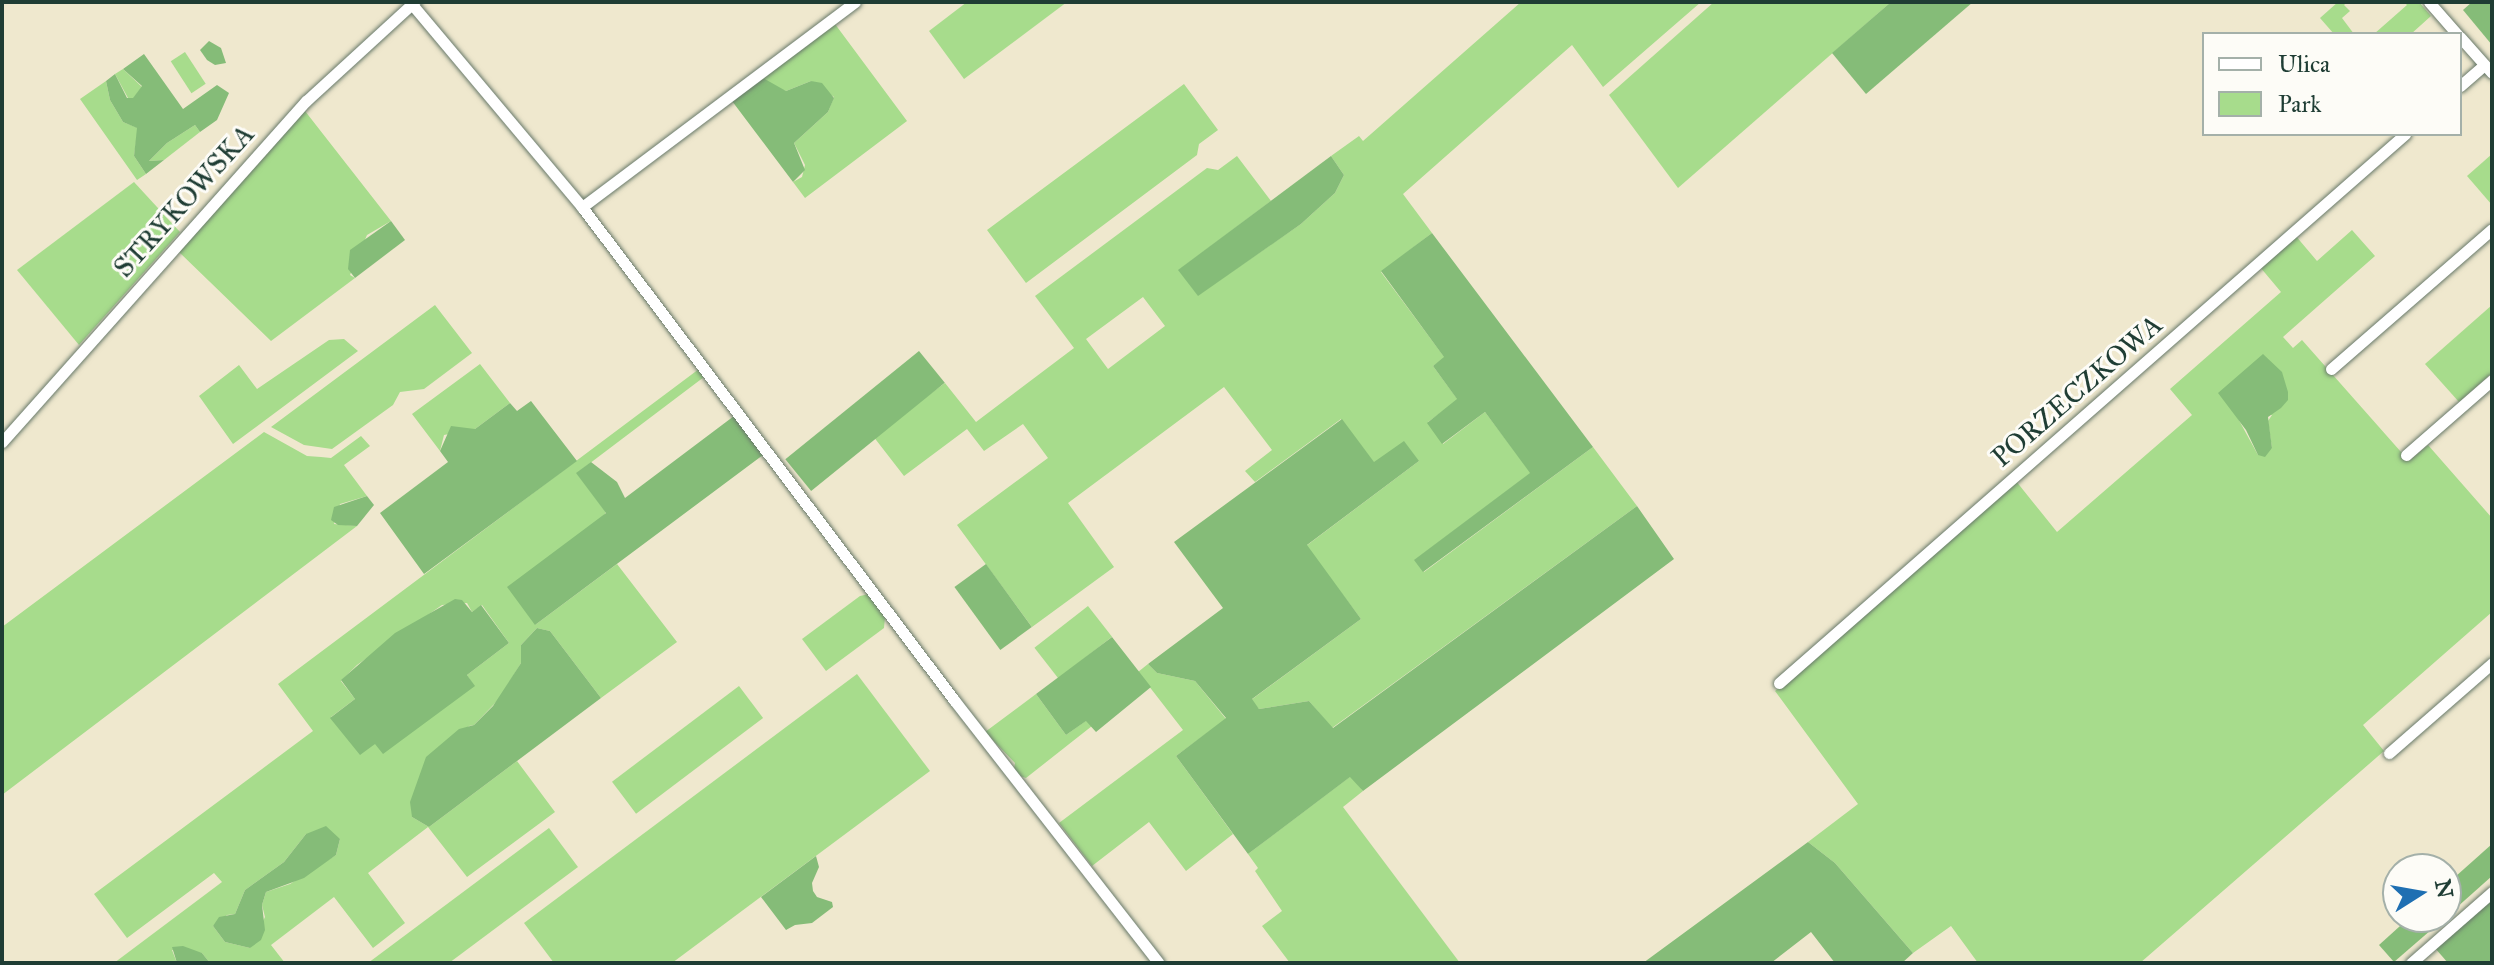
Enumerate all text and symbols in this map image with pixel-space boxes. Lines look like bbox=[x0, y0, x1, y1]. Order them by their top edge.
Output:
legend bbox=[2202, 32, 2462, 136]
text: Ulica bbox=[2278, 49, 2330, 79]
text: Park bbox=[2278, 89, 2321, 119]
street label: STRYKOWSKA bbox=[107, 118, 261, 284]
street label: PORZECZKOWA bbox=[1985, 308, 2169, 474]
north arrow bbox=[2382, 853, 2462, 933]
text: N bbox=[2429, 877, 2459, 900]

